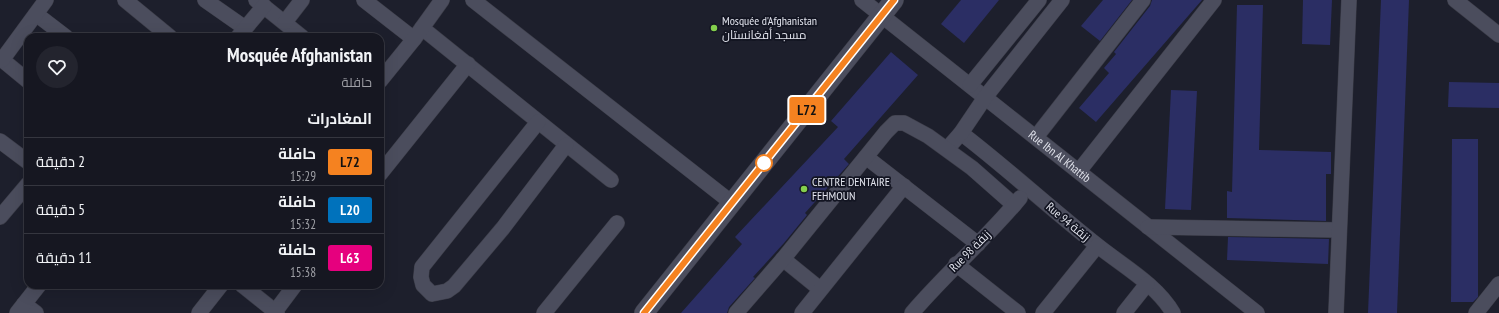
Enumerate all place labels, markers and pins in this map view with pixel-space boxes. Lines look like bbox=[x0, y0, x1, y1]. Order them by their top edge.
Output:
place label: Mosquée d'Afghanistan مسجد أفغانستان bbox=[722, 13, 817, 42]
marker: Mosquée d'Afghanistan مسجد أفغانستان bbox=[709, 23, 719, 33]
unlabelled marker bbox=[755, 154, 773, 172]
place label: CENTRE DENTAIRE FEHMOUN bbox=[812, 174, 890, 203]
marker: CENTRE DENTAIRE FEHMOUN bbox=[799, 184, 809, 194]

